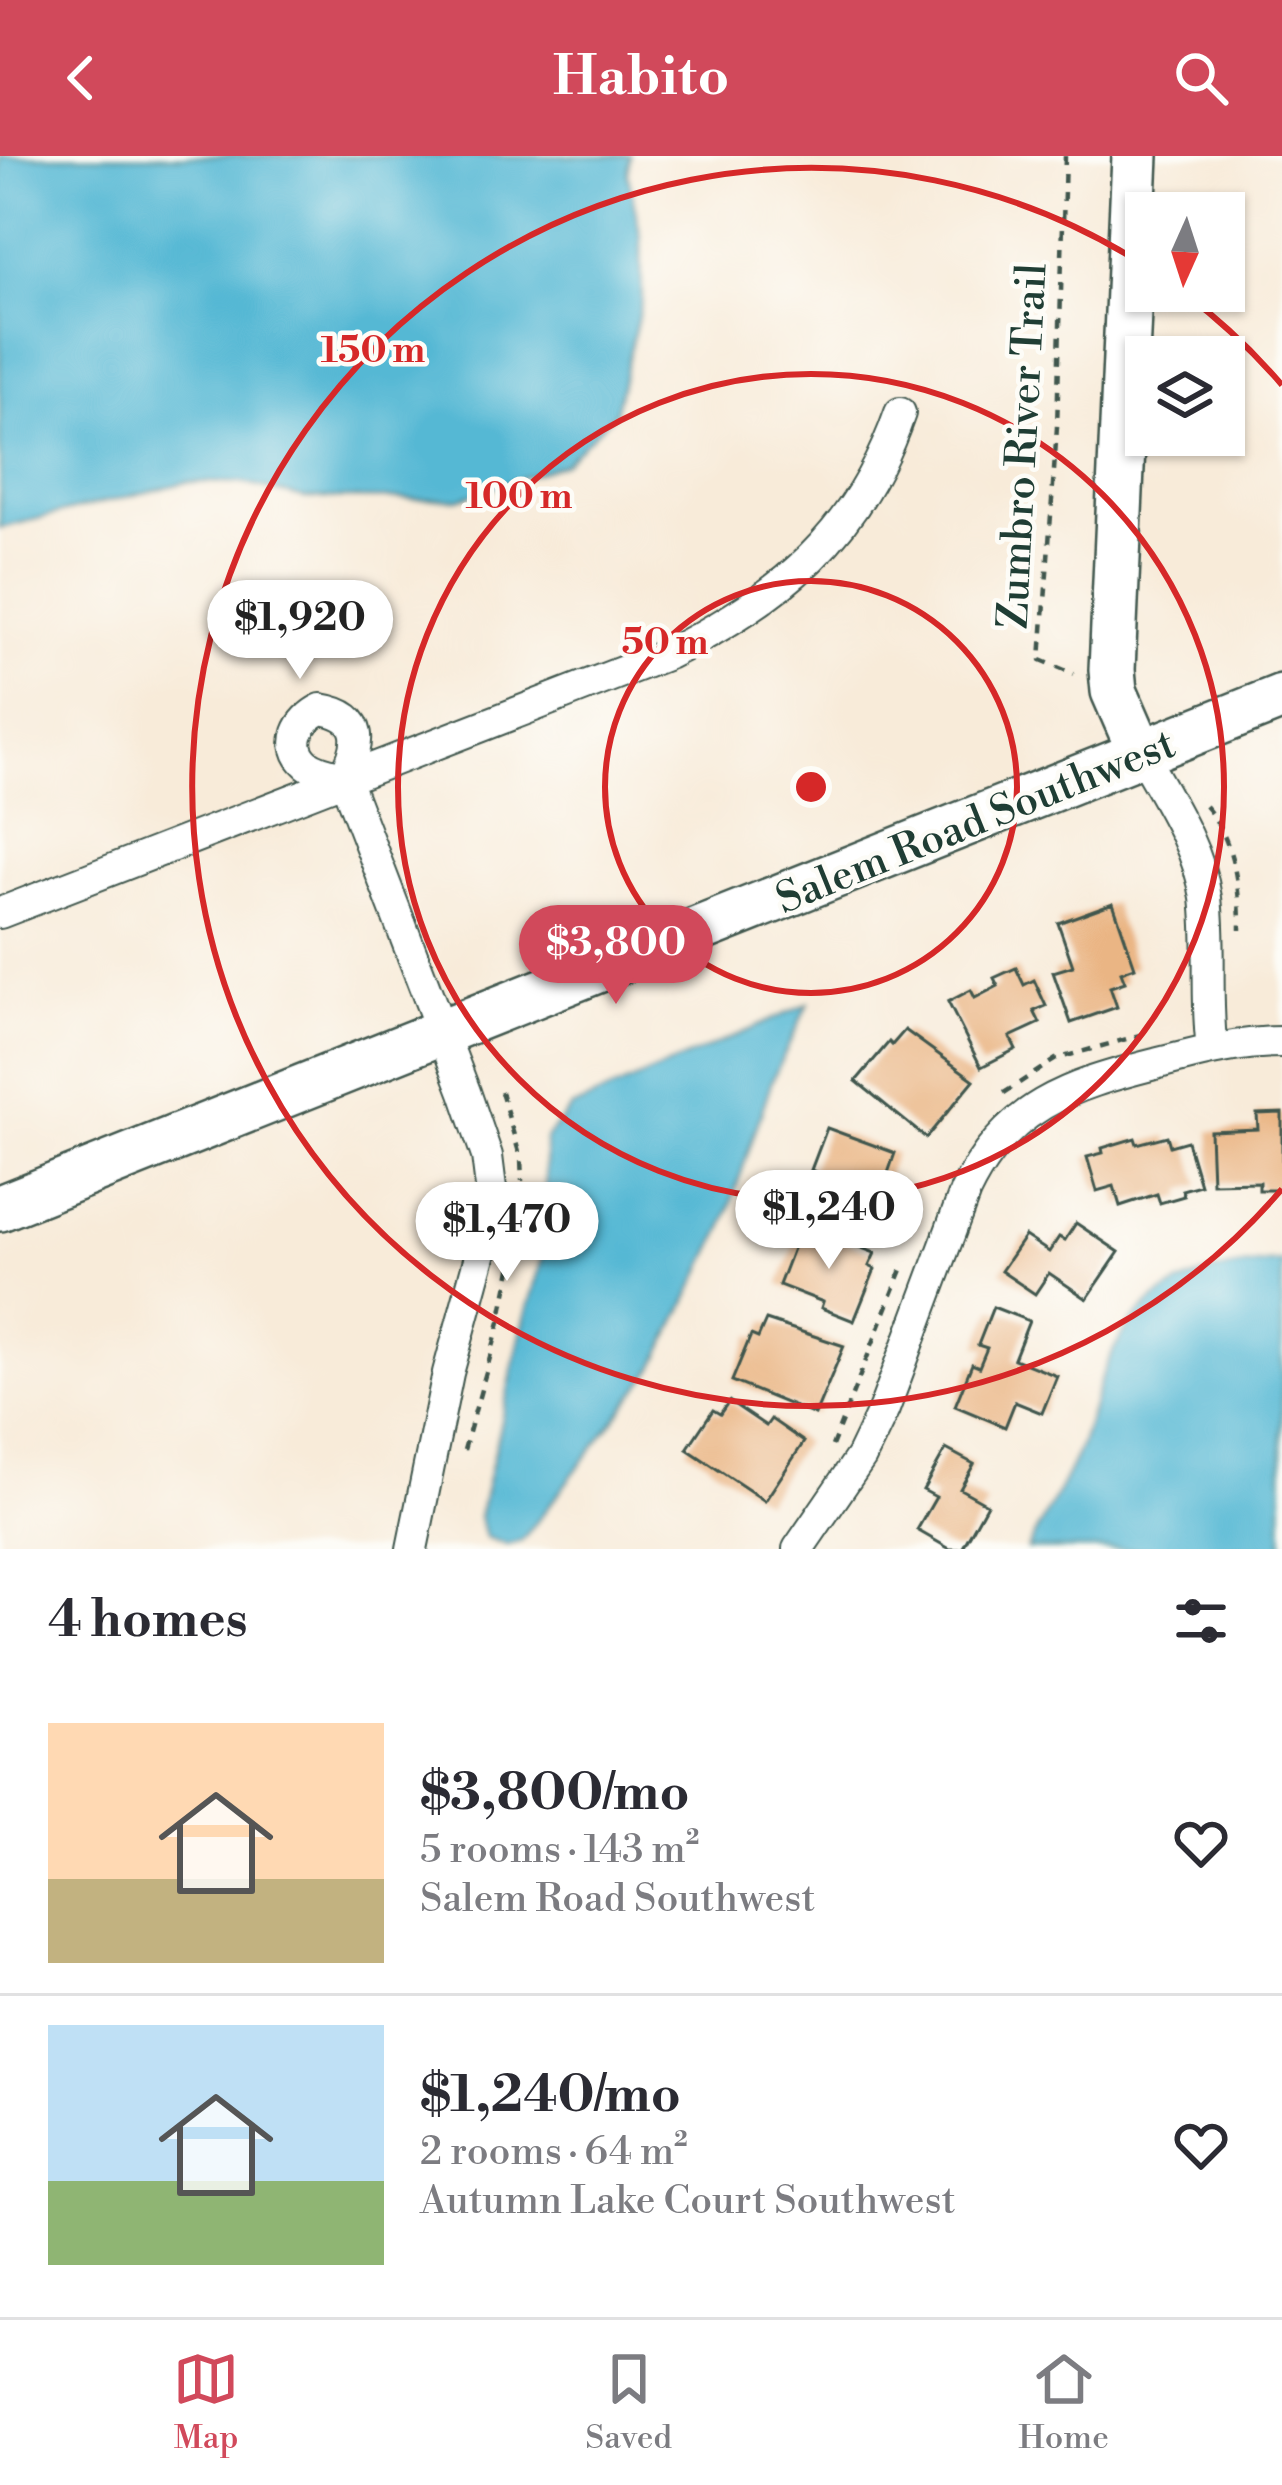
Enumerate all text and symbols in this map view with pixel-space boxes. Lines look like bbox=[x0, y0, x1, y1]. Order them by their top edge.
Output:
text: Habito bbox=[553, 44, 729, 112]
icon: back bbox=[48, 45, 114, 111]
icon: search bbox=[1168, 45, 1234, 111]
north arrow bbox=[1125, 192, 1245, 312]
map controls bbox=[1125, 192, 1245, 456]
street label: Zumbro River Trail bbox=[987, 262, 1060, 630]
text: 150 m bbox=[321, 329, 425, 374]
button: layers bbox=[1125, 336, 1245, 456]
text: 100 m bbox=[466, 475, 573, 520]
pin: $1,920 bbox=[202, 580, 398, 682]
text: $1,920 bbox=[234, 594, 366, 643]
text: 50 m bbox=[621, 621, 709, 666]
street label: Salem Road Southwest bbox=[769, 718, 1183, 927]
centre of rings bbox=[790, 766, 832, 808]
pin: $3,800 bbox=[518, 905, 714, 1007]
text: $3,800 bbox=[546, 919, 686, 968]
pin: $1,240 bbox=[731, 1170, 927, 1272]
pin: $1,470 bbox=[409, 1182, 605, 1284]
text: $1,240 bbox=[762, 1184, 896, 1233]
text: $1,470 bbox=[443, 1196, 571, 1245]
icon: filters bbox=[1168, 1588, 1234, 1654]
text: 4 homes bbox=[48, 1589, 248, 1653]
text: $3,800/mo bbox=[420, 1762, 690, 1826]
icon: home bbox=[144, 1771, 288, 1915]
icon: heart bbox=[1168, 1810, 1234, 1876]
text: 5 rooms · 143 m² bbox=[420, 1826, 699, 1875]
text: Salem Road Southwest bbox=[420, 1875, 815, 1924]
text: $1,240/mo bbox=[420, 2064, 681, 2128]
icon: home bbox=[144, 2073, 288, 2217]
icon: heart bbox=[1168, 2112, 1234, 2178]
text: 2 rooms · 64 m² bbox=[420, 2128, 688, 2177]
text: Autumn Lake Court Southwest bbox=[420, 2177, 956, 2226]
tab: Map bbox=[173, 2346, 239, 2459]
tab: Saved bbox=[585, 2346, 672, 2459]
tab: Home bbox=[1018, 2346, 1109, 2459]

